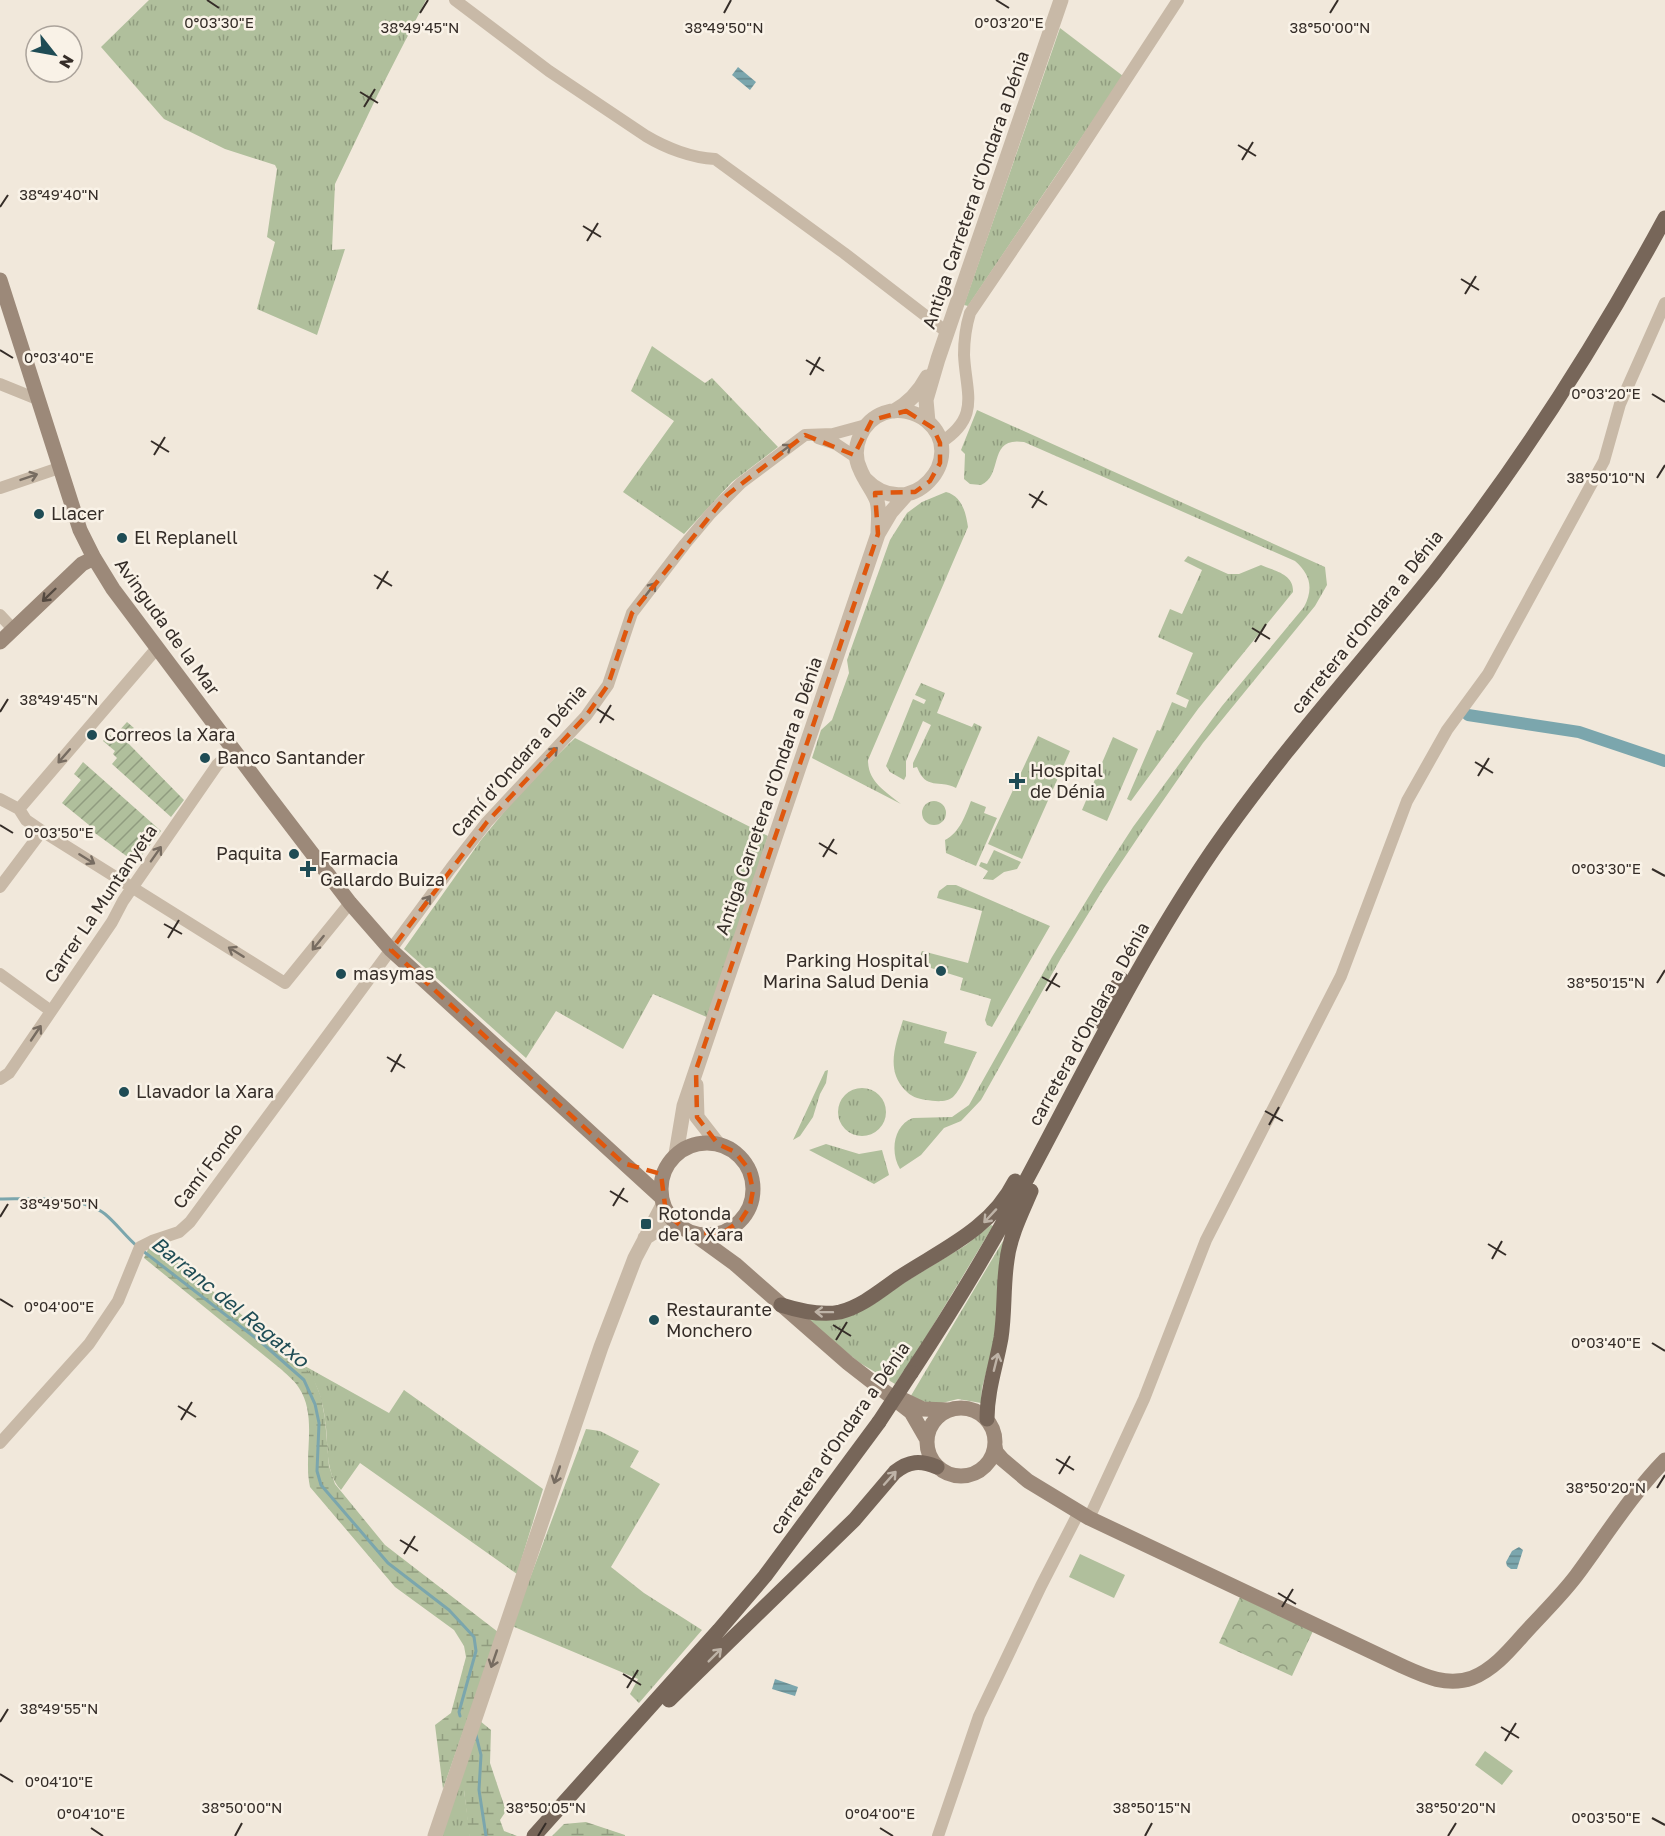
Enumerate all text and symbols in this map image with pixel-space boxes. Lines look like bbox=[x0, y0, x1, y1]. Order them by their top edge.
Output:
text: 0°03'30"E bbox=[184, 13, 254, 31]
text: 0°03'20"E bbox=[974, 13, 1044, 31]
text: 38°49'45"N bbox=[380, 18, 460, 36]
text: 38°49'50"N bbox=[684, 18, 764, 36]
text: 38°50'00"N bbox=[1290, 18, 1370, 36]
north arrow bbox=[24, 24, 84, 84]
street label: Antiga Carretera d'Ondara a Dénia bbox=[917, 48, 1033, 332]
text: N bbox=[55, 51, 79, 72]
text: 38°49'40"N bbox=[19, 185, 99, 203]
text: 0°03'40"E bbox=[24, 348, 94, 366]
text: 0°03'20"E bbox=[1571, 384, 1641, 402]
one-way arrow bbox=[776, 443, 792, 456]
text: 38°50'10"N bbox=[1567, 468, 1645, 486]
one-way arrow bbox=[19, 471, 38, 482]
place label: Llacer bbox=[51, 502, 104, 524]
marker: Llacer bbox=[32, 507, 46, 521]
street label: carretera d'Ondara a Dénia bbox=[1285, 525, 1447, 717]
place label: El Replanell bbox=[134, 526, 238, 548]
marker: El Replanell bbox=[115, 531, 129, 545]
street label: Avinguda de la Mar bbox=[111, 554, 225, 699]
one-way arrow bbox=[644, 582, 656, 598]
one-way arrow bbox=[42, 588, 57, 603]
street label: Antiga Carretera d'Ondara a Dénia bbox=[710, 654, 826, 938]
street label: Camí d’Ondara a Dénia bbox=[446, 680, 591, 841]
text: 38°49'45"N bbox=[19, 690, 99, 708]
place label: Correos la Xara bbox=[104, 723, 236, 745]
marker: Correos la Xara bbox=[85, 728, 99, 742]
place label: Banco Santander bbox=[217, 746, 365, 768]
one-way arrow bbox=[543, 746, 558, 761]
one-way arrow bbox=[57, 748, 71, 763]
marker: Banco Santander bbox=[198, 751, 212, 765]
place label: Hospital de Dénia bbox=[1030, 759, 1105, 802]
marker: Hospital de Dénia bbox=[1008, 772, 1026, 790]
street label: Carrer La Muntanyeta bbox=[39, 820, 161, 987]
text: 0°03'50"E bbox=[24, 823, 94, 841]
place label: Paquita bbox=[216, 842, 282, 864]
one-way arrow bbox=[150, 846, 162, 863]
marker: Paquita bbox=[287, 847, 301, 861]
place label: Farmacia Gallardo Buiza bbox=[320, 847, 445, 890]
one-way arrow bbox=[78, 854, 95, 866]
text: 0°03'30"E bbox=[1571, 859, 1641, 877]
marker: Farmacia Gallardo Buiza bbox=[301, 862, 315, 876]
one-way arrow bbox=[419, 895, 432, 911]
street label: carretera d'Ondara a Dénia bbox=[1023, 918, 1153, 1129]
one-way arrow bbox=[311, 935, 324, 951]
one-way arrow bbox=[228, 946, 245, 958]
place label: Parking Hospital Marina Salud Denia bbox=[763, 949, 929, 992]
place label: masymas bbox=[353, 962, 434, 984]
marker: Parking Hospital Marina Salud Denia bbox=[934, 964, 948, 978]
marker: masymas bbox=[334, 967, 348, 981]
text: 38°50'15"N bbox=[1567, 973, 1645, 991]
one-way arrow bbox=[30, 1026, 42, 1042]
place label: Llavador la Xara bbox=[136, 1080, 274, 1102]
marker: Llavador la Xara bbox=[117, 1085, 131, 1099]
street label: Camí Fondo bbox=[168, 1118, 247, 1213]
text: 38°49'50"N bbox=[19, 1194, 99, 1212]
place label: Rotonda de la Xara bbox=[658, 1202, 743, 1245]
one-way arrow bbox=[983, 1208, 997, 1223]
marker: Rotonda de la Xara bbox=[639, 1217, 653, 1231]
water label: Barranc del Regatxo bbox=[147, 1231, 314, 1373]
text: 0°04'00"E bbox=[24, 1297, 94, 1315]
place label: Restaurante Monchero bbox=[666, 1298, 772, 1341]
one-way arrow bbox=[815, 1307, 835, 1318]
marker: Restaurante Monchero bbox=[647, 1313, 661, 1327]
text: 0°03'40"E bbox=[1571, 1333, 1641, 1351]
street label: carretera d'Ondara a Dénia bbox=[764, 1337, 914, 1538]
one-way arrow bbox=[991, 1353, 1002, 1372]
one-way arrow bbox=[550, 1465, 561, 1484]
one-way arrow bbox=[883, 1471, 897, 1486]
text: 38°50'20"N bbox=[1566, 1478, 1646, 1496]
one-way arrow bbox=[707, 1647, 722, 1662]
one-way arrow bbox=[488, 1649, 499, 1668]
text: 38°49'55"N bbox=[20, 1699, 98, 1717]
text: 0°04'10"E bbox=[25, 1772, 93, 1790]
text: 38°50'00"N bbox=[202, 1798, 282, 1816]
text: 38°50'05"N bbox=[506, 1798, 586, 1816]
text: 38°50'15"N bbox=[1113, 1798, 1191, 1816]
text: 38°50'20"N bbox=[1416, 1798, 1496, 1816]
text: 0°04'10"E bbox=[57, 1804, 125, 1822]
text: 0°04'00"E bbox=[845, 1804, 915, 1822]
text: 0°03'50"E bbox=[1571, 1808, 1641, 1826]

